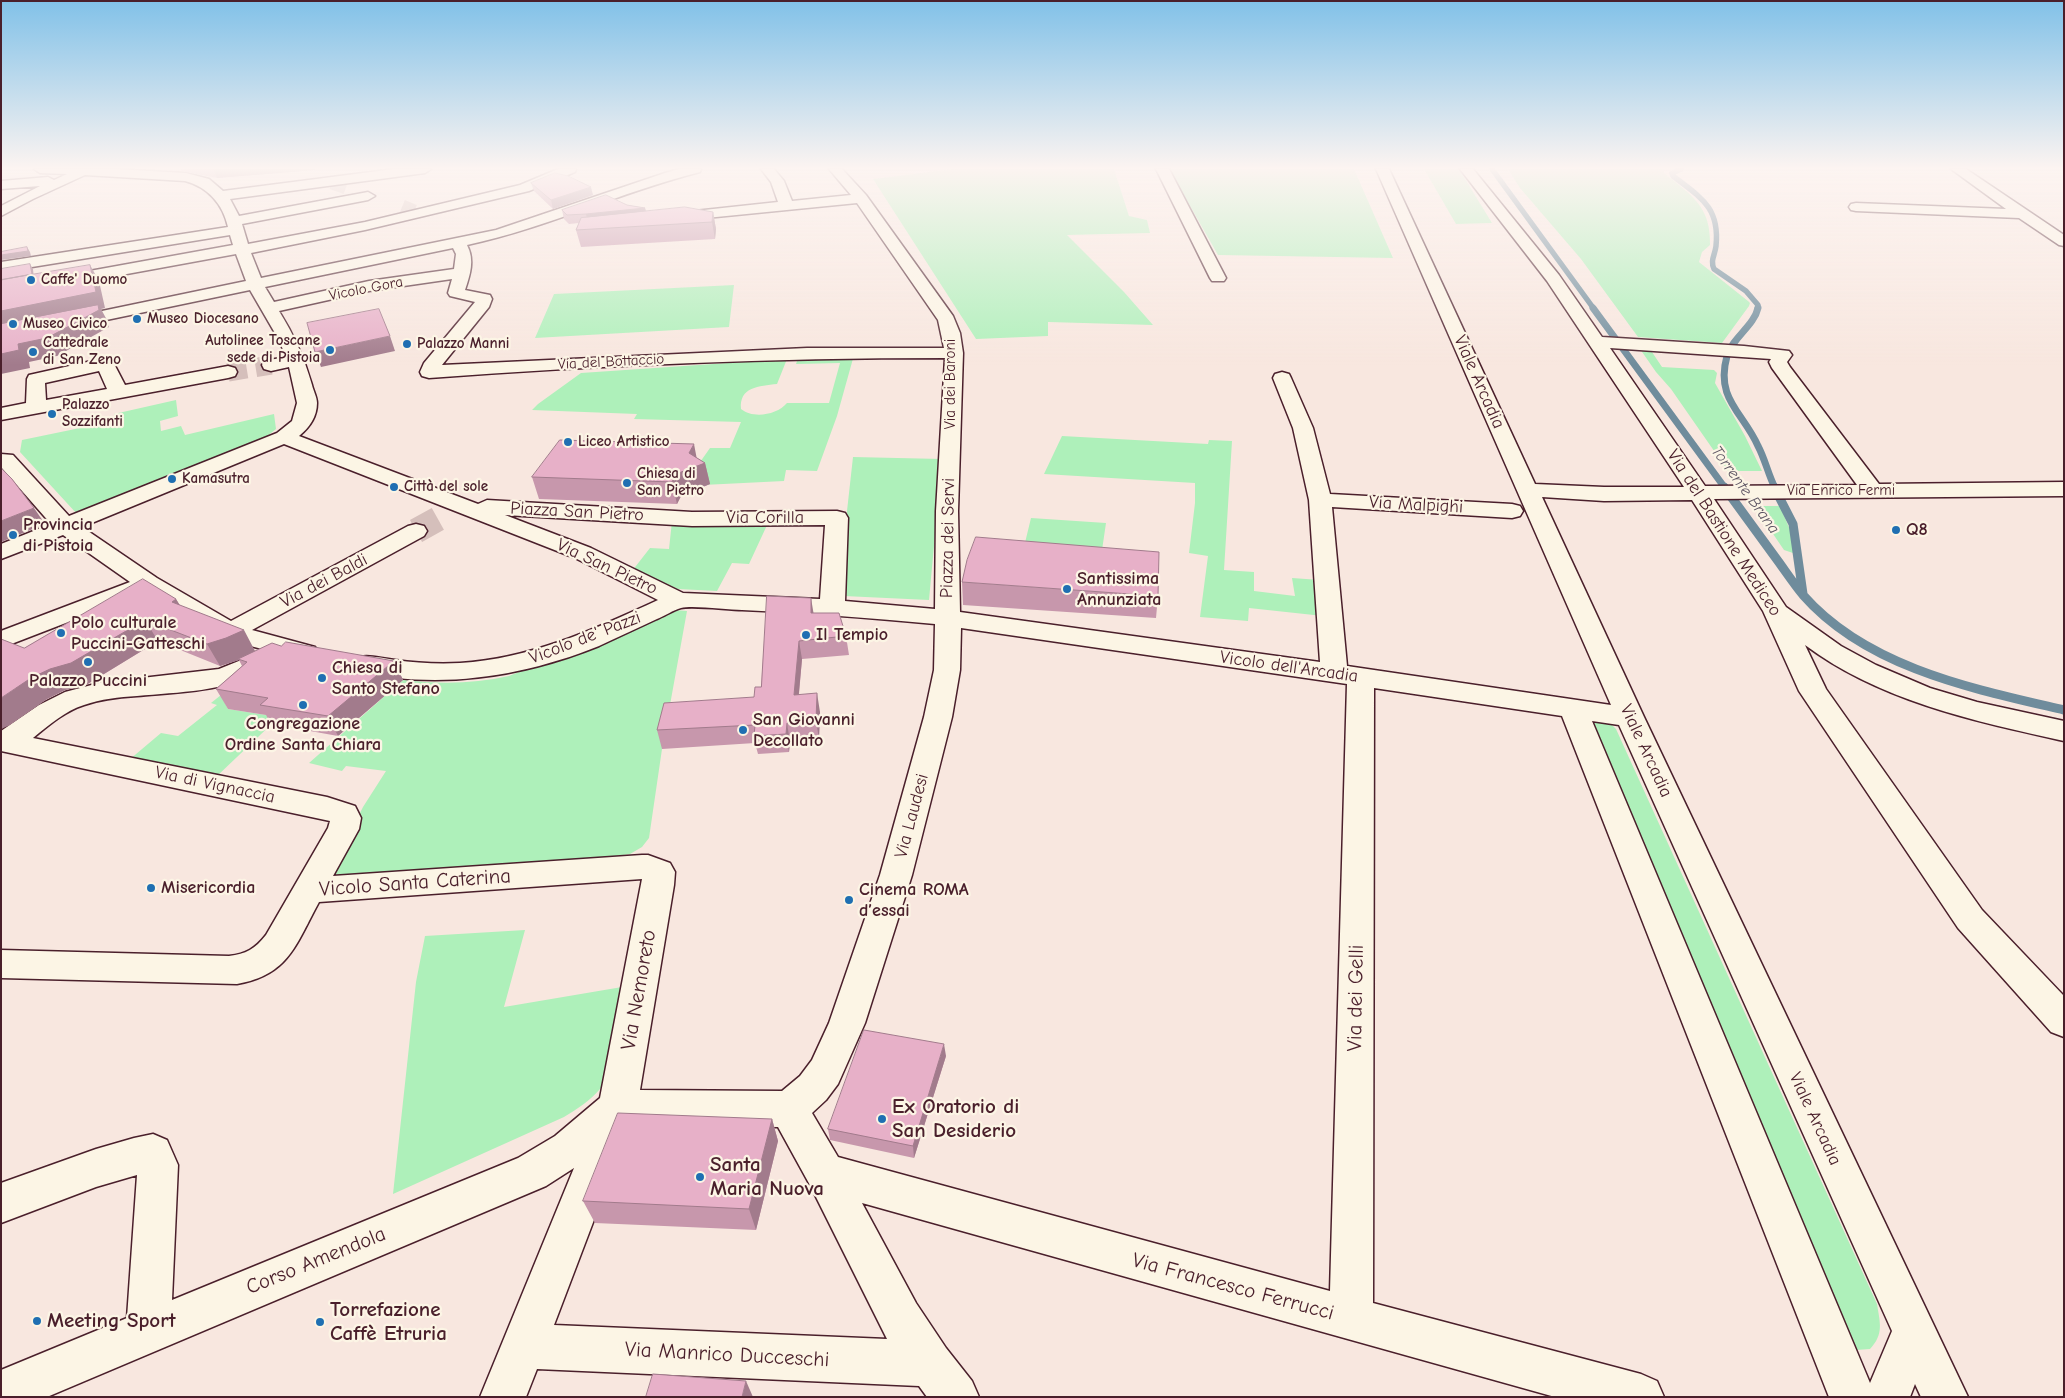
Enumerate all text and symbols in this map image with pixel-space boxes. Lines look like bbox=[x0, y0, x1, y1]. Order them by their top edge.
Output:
place label: Caffe' Duomo bbox=[41, 271, 127, 289]
street label: Vicolo Gora bbox=[328, 273, 404, 305]
marker: Caffe' Duomo bbox=[25, 274, 37, 286]
place label: Museo Diocesano bbox=[147, 310, 259, 328]
marker: Museo Diocesano bbox=[131, 313, 143, 325]
place label: Museo Civico bbox=[23, 315, 107, 333]
marker: Museo Civico bbox=[7, 318, 19, 330]
place label: Autolinee Toscane sede di Pistoia bbox=[205, 332, 320, 367]
street label: Viale Arcadia bbox=[1449, 332, 1509, 432]
place label: Cattedrale di San Zeno bbox=[43, 334, 121, 369]
place label: Palazzo Manni bbox=[417, 335, 509, 353]
marker: Palazzo Manni bbox=[401, 338, 413, 350]
street label: Via dei Baroni bbox=[942, 339, 960, 429]
marker: Autolinee Toscane sede di Pistoia bbox=[324, 344, 336, 356]
marker: Cattedrale di San Zeno bbox=[27, 346, 39, 358]
street label: Via del Bottaccio bbox=[557, 350, 665, 374]
place label: Palazzo Sozzifanti bbox=[62, 396, 123, 431]
marker: Palazzo Sozzifanti bbox=[46, 408, 58, 420]
place label: Liceo Artistico bbox=[578, 433, 669, 451]
marker: Liceo Artistico bbox=[562, 436, 574, 448]
water label: Torrente Brana bbox=[1707, 442, 1783, 538]
street label: Via del Bastione Mediceo bbox=[1662, 446, 1786, 620]
place label: Chiesa di San Pietro bbox=[637, 465, 704, 500]
place label: Kamasutra bbox=[182, 470, 250, 488]
marker: Kamasutra bbox=[166, 473, 178, 485]
marker: Chiesa di San Pietro bbox=[621, 477, 633, 489]
place label: Città del sole bbox=[404, 478, 488, 496]
street label: Piazza dei Servi bbox=[936, 478, 960, 598]
marker: Città del sole bbox=[388, 481, 400, 493]
street label: Via Enrico Fermi bbox=[1787, 482, 1895, 500]
street label: Via Malpighi bbox=[1368, 492, 1464, 518]
street label: Piazza San Pietro bbox=[510, 498, 644, 526]
street label: Via Corilla bbox=[726, 507, 804, 529]
place label: Provincia di Pistoia bbox=[23, 514, 93, 556]
place label: Q8 bbox=[1906, 519, 1928, 541]
marker: Q8 bbox=[1890, 524, 1902, 536]
marker: Provincia di Pistoia bbox=[7, 529, 19, 541]
street label: Via San Pietro bbox=[553, 534, 661, 600]
street label: Via dei Baldi bbox=[277, 549, 371, 613]
place label: Santissima Annunziata bbox=[1077, 568, 1161, 610]
marker: Santissima Annunziata bbox=[1061, 583, 1073, 595]
street label: Vicolo de' Pazzi bbox=[526, 607, 644, 669]
place label: Polo culturale Puccini-Gatteschi bbox=[71, 612, 205, 654]
place label: Il Tempio bbox=[816, 624, 888, 646]
marker: Polo culturale Puccini-Gatteschi bbox=[55, 627, 67, 639]
marker: Il Tempio bbox=[800, 629, 812, 641]
street label: Vicolo dell'Arcadia bbox=[1219, 647, 1359, 687]
marker: Palazzo Puccini bbox=[82, 656, 94, 668]
place label: Chiesa di Santo Stefano bbox=[332, 657, 440, 700]
place label: Palazzo Puccini bbox=[29, 670, 147, 692]
marker: Chiesa di Santo Stefano bbox=[316, 672, 328, 684]
marker: Congregazione Ordine Santa Chiara bbox=[297, 699, 309, 711]
street label: Viale Arcadia bbox=[1615, 701, 1677, 801]
place label: San Giovanni Decollato bbox=[753, 709, 855, 752]
place label: Congregazione Ordine Santa Chiara bbox=[225, 713, 381, 756]
marker: San Giovanni Decollato bbox=[737, 724, 749, 736]
street label: Via di Vignaccia bbox=[153, 762, 277, 808]
street label: Via Laudesi bbox=[890, 772, 934, 860]
street label: Vicolo Santa Caterina bbox=[318, 864, 512, 902]
place label: Misericordia bbox=[161, 877, 255, 899]
place label: Cinema ROMA d’essai bbox=[859, 879, 969, 922]
marker: Misericordia bbox=[145, 882, 157, 894]
marker: Cinema ROMA d’essai bbox=[843, 894, 855, 906]
street label: Via Nemoreto bbox=[616, 928, 662, 1052]
street label: Via dei Gelli bbox=[1342, 944, 1370, 1052]
street label: Viale Arcadia bbox=[1784, 1069, 1846, 1169]
place label: Ex Oratorio di San Desiderio bbox=[892, 1094, 1019, 1144]
marker: Ex Oratorio di San Desiderio bbox=[876, 1113, 888, 1125]
place label: Santa Maria Nuova bbox=[710, 1152, 824, 1202]
marker: Santa Maria Nuova bbox=[694, 1171, 706, 1183]
street label: Corso Amendola bbox=[242, 1222, 390, 1300]
street label: Via Francesco Ferrucci bbox=[1129, 1248, 1337, 1326]
place label: Torrefazione Caffè Etruria bbox=[330, 1297, 447, 1347]
place label: Meeting Sport bbox=[47, 1308, 176, 1334]
marker: Meeting Sport bbox=[31, 1315, 43, 1327]
marker: Torrefazione Caffè Etruria bbox=[314, 1316, 326, 1328]
street label: Via Manrico Ducceschi bbox=[624, 1337, 830, 1373]

